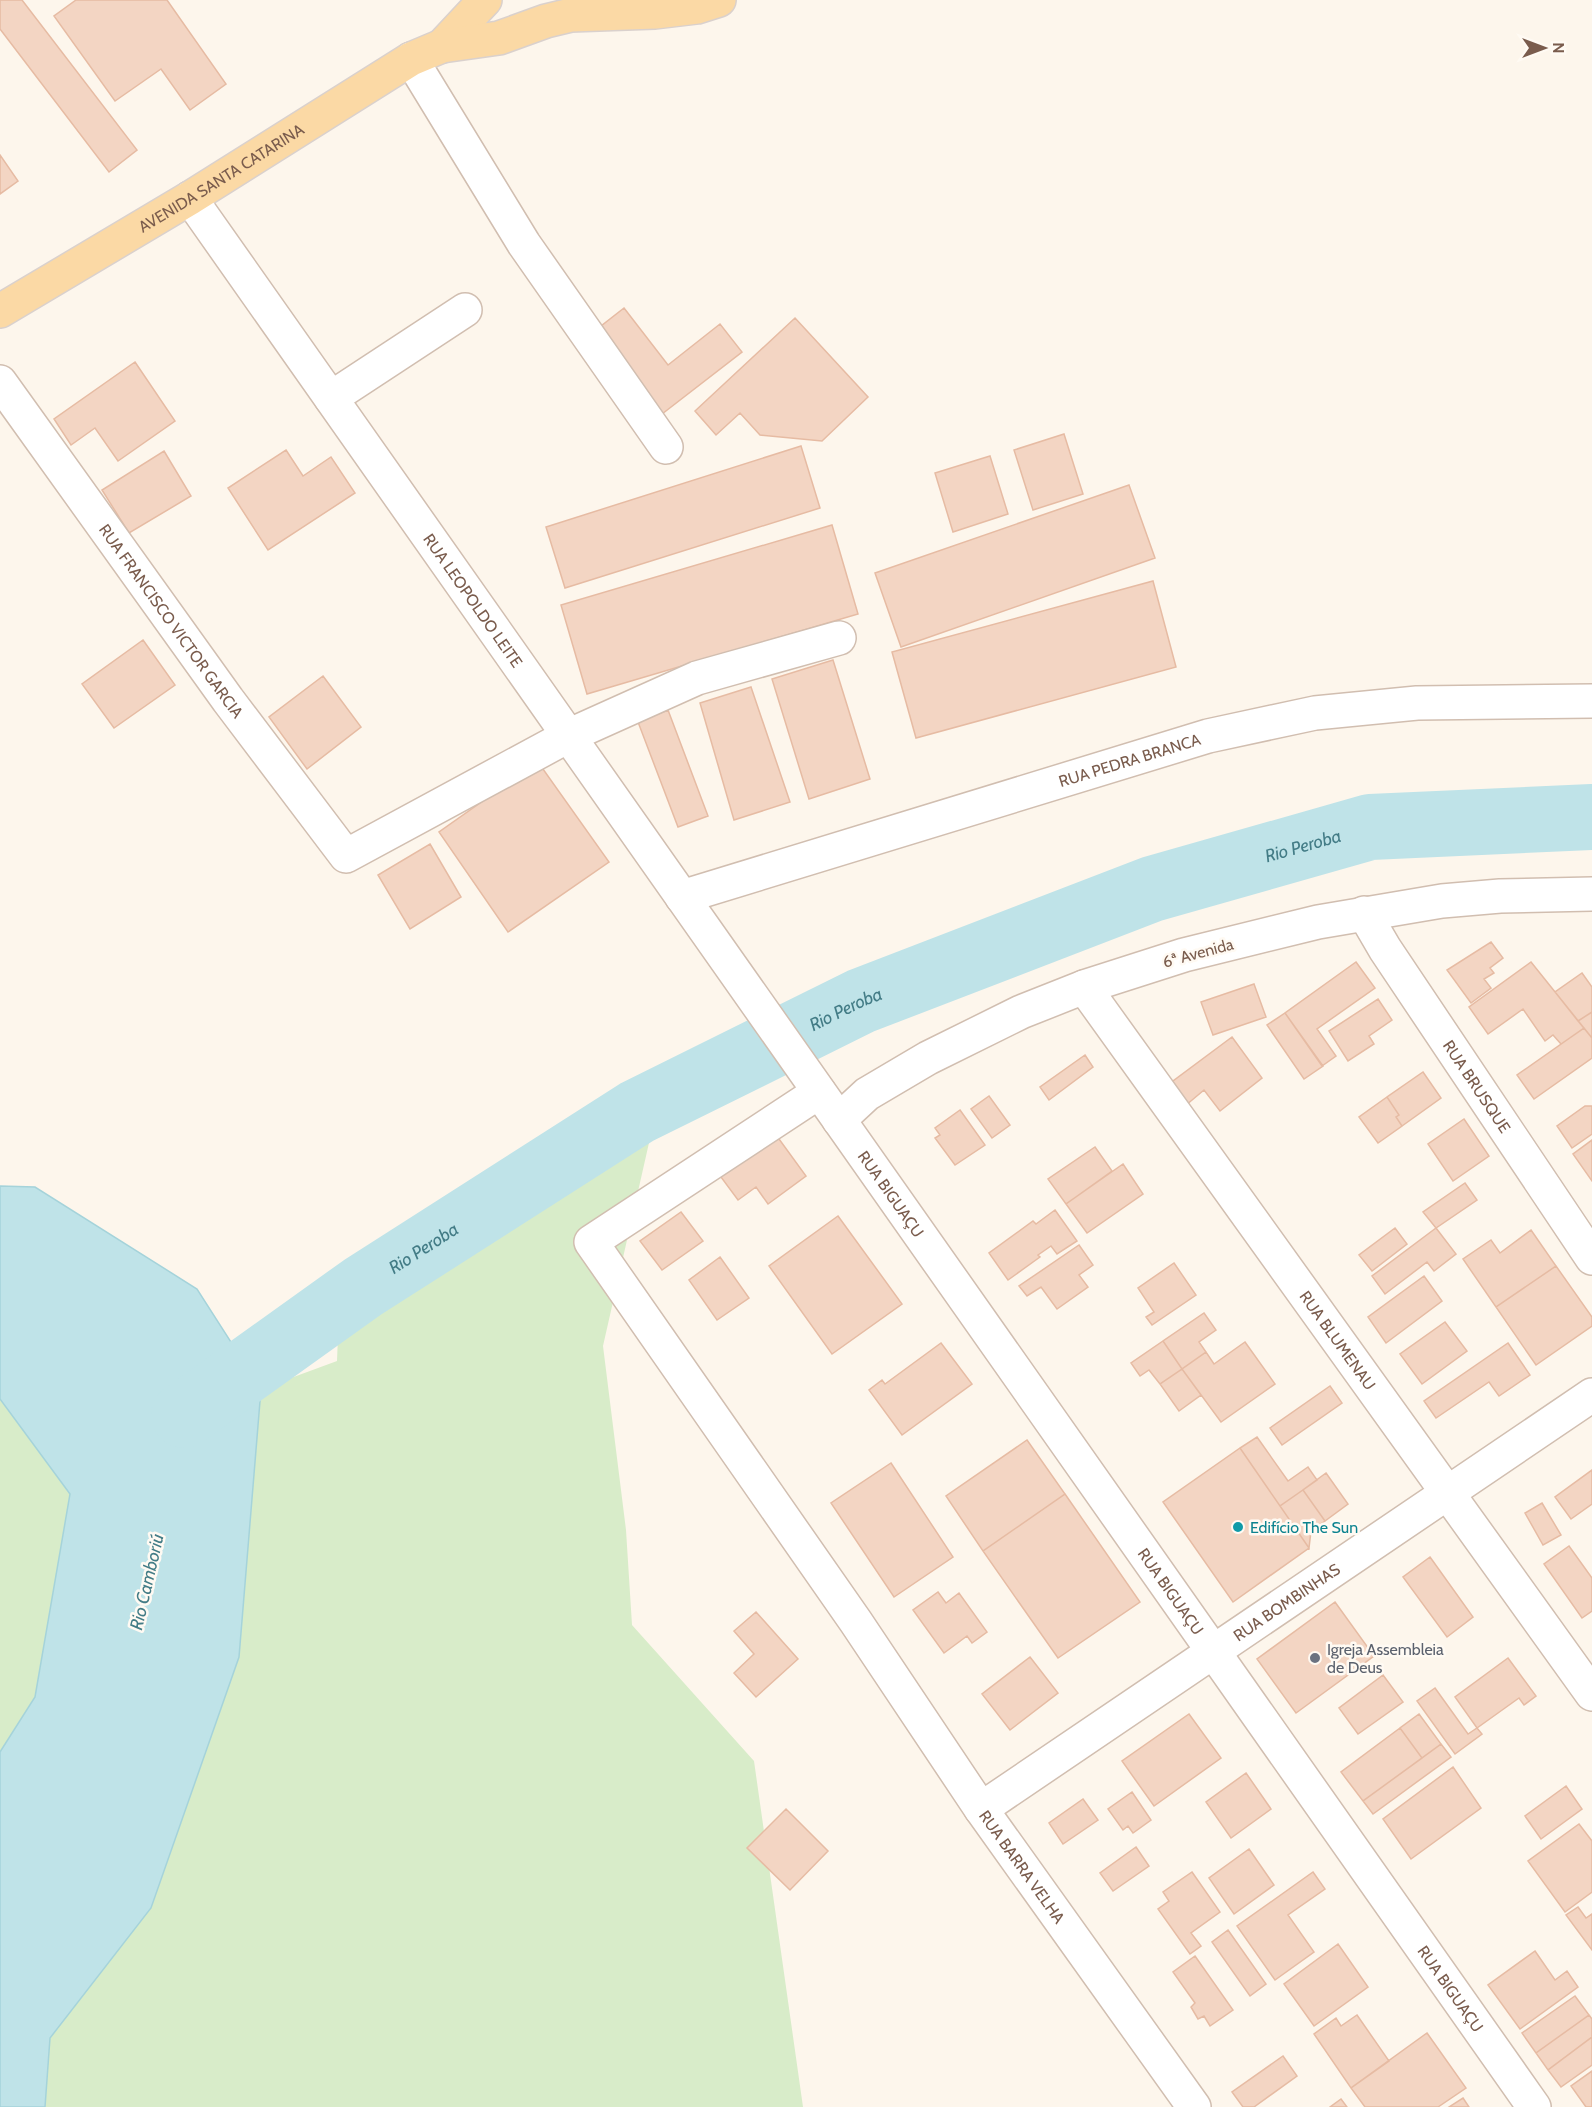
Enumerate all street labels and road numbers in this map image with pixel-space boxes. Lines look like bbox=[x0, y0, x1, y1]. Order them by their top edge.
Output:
street label: AVENIDA SANTA CATARINA bbox=[135, 119, 307, 236]
street label: RUA FRANCISCO VICTOR GARCIA bbox=[95, 520, 248, 722]
street label: RUA LEOPOLDO LEITE bbox=[420, 530, 527, 671]
street label: RUA PEDRA BRANCA bbox=[1056, 729, 1203, 791]
street label: 6ª Avenida bbox=[1161, 934, 1236, 972]
street label: RUA BRUSQUE bbox=[1439, 1036, 1515, 1136]
street label: RUA BIGUAÇU bbox=[854, 1147, 928, 1241]
street label: RUA BLUMENAU bbox=[1296, 1287, 1380, 1394]
street label: RUA BIGUAÇU bbox=[1134, 1544, 1208, 1638]
street label: RUA BOMBINHAS bbox=[1230, 1559, 1343, 1645]
street label: RUA BARRA VELHA bbox=[975, 1806, 1069, 1927]
street label: RUA BIGUAÇU bbox=[1414, 1942, 1488, 2036]

